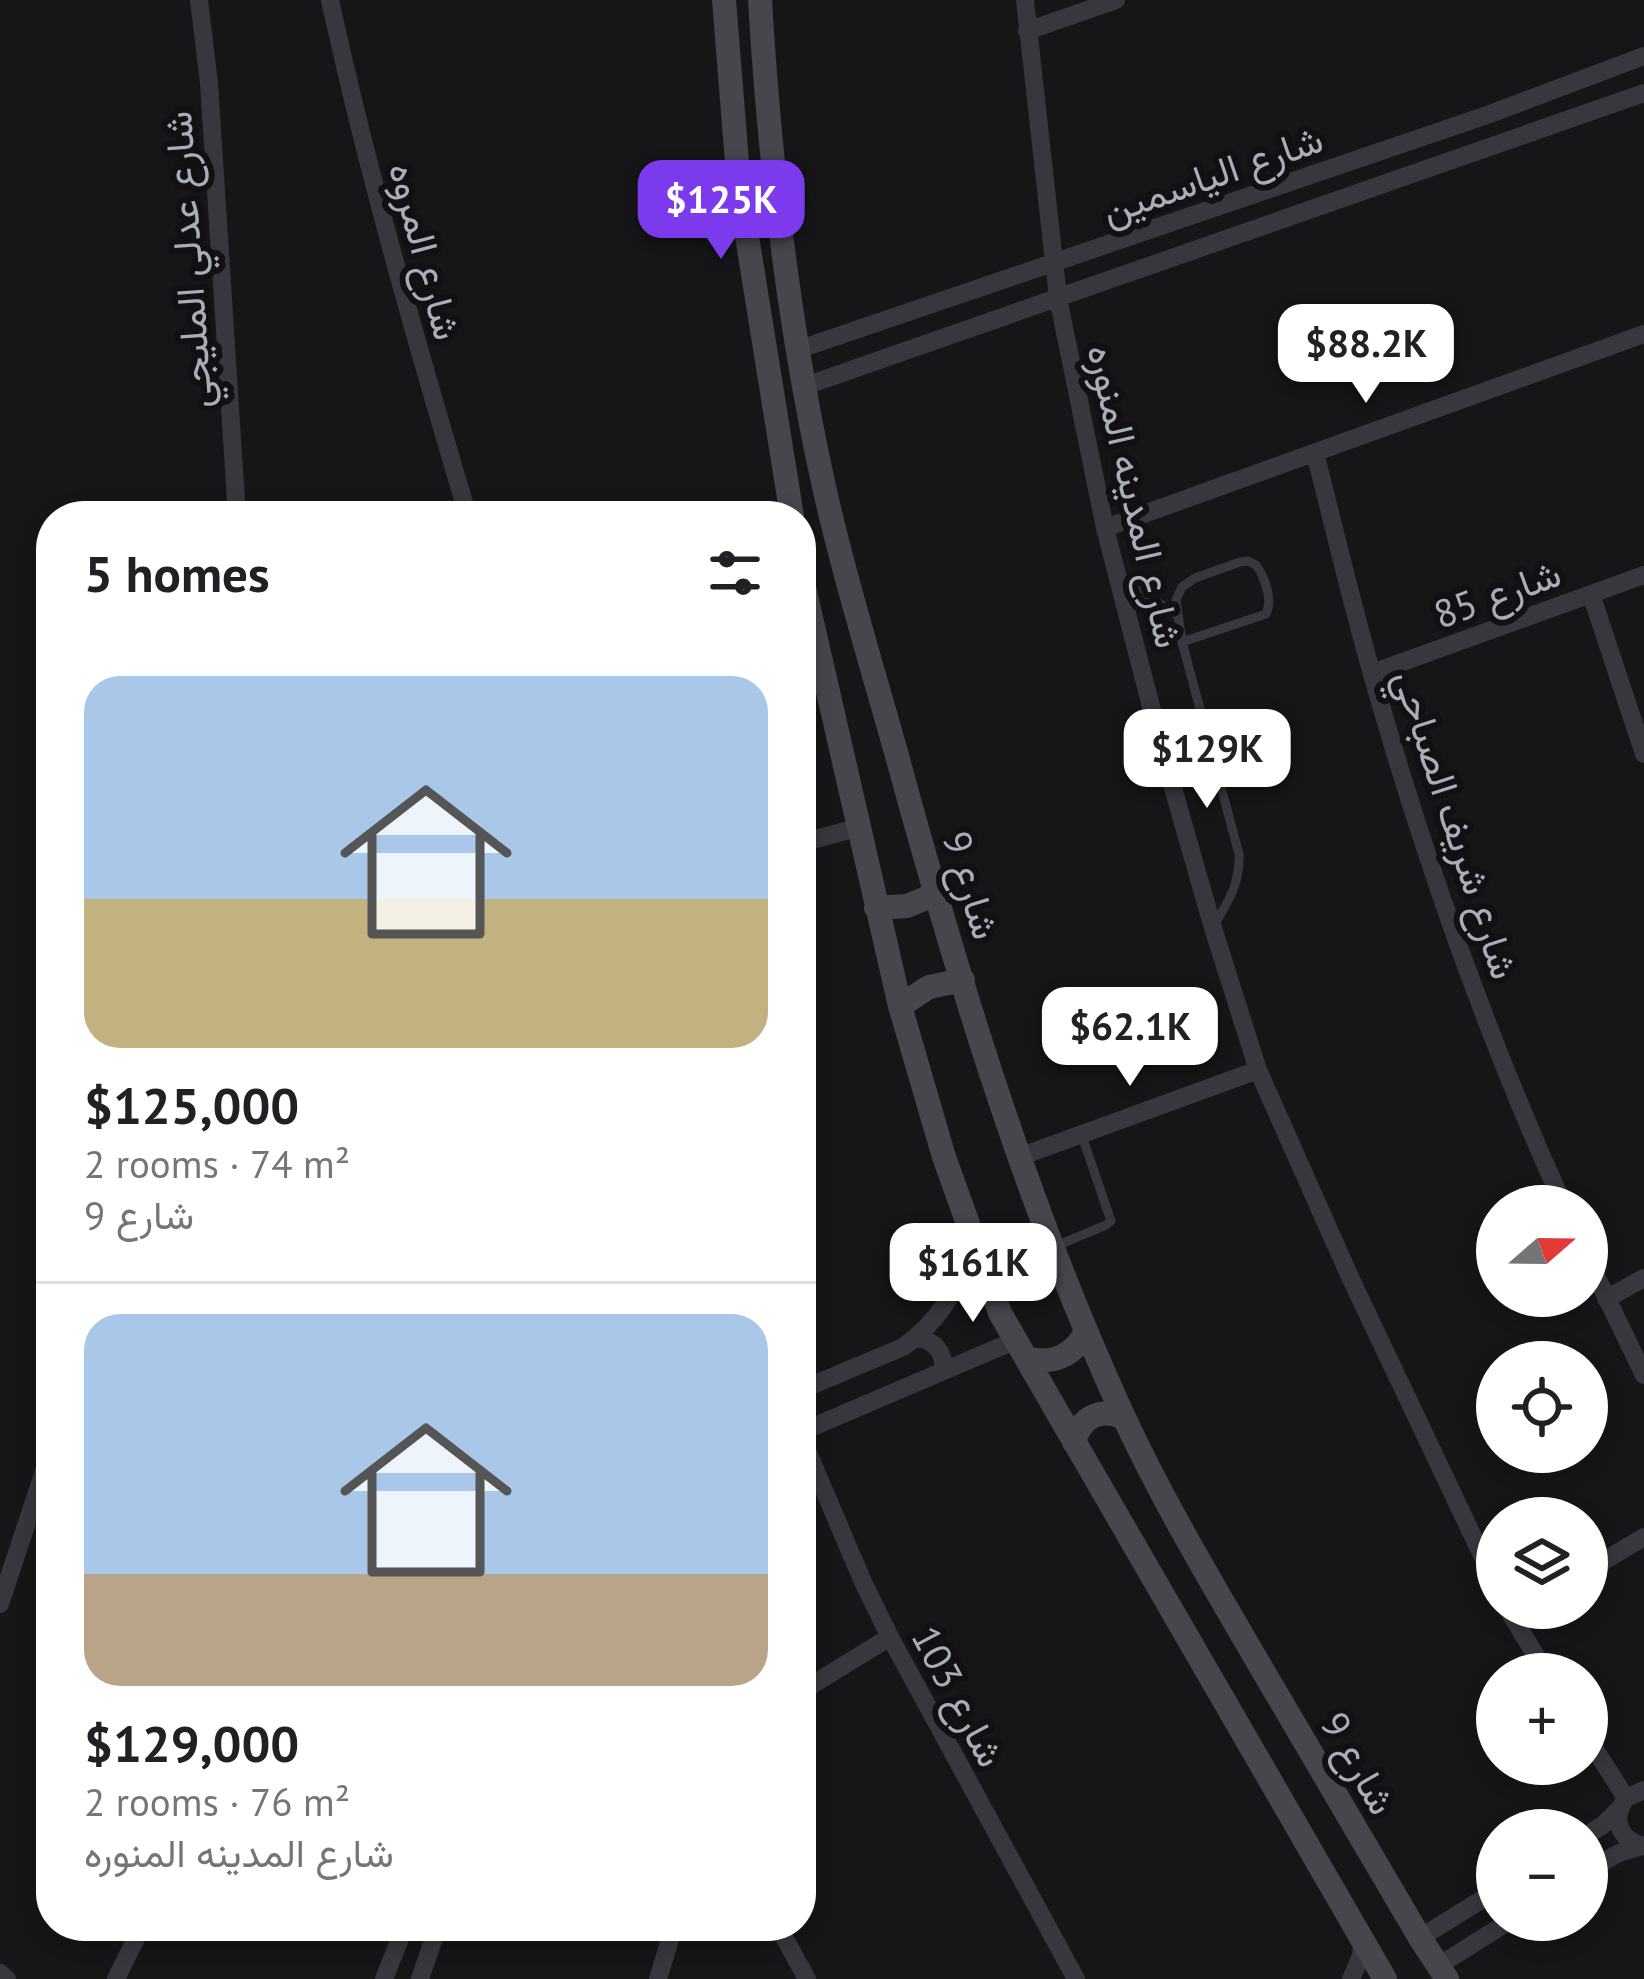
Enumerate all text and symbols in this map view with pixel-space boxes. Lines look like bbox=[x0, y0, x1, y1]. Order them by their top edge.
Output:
street label: شارع عدلي المليجي bbox=[151, 109, 230, 410]
street label: شارع الياسمين bbox=[1095, 112, 1330, 237]
street label: شارع المروه bbox=[376, 157, 474, 346]
pin: $125K bbox=[637, 160, 805, 262]
text: $125K bbox=[665, 173, 777, 224]
pin: $88.2K bbox=[1268, 304, 1464, 406]
text: $88.2K bbox=[1305, 317, 1427, 368]
street label: شارع المدينه المنوره bbox=[1074, 339, 1196, 653]
text: 5 homes bbox=[84, 540, 270, 606]
icon: filters bbox=[702, 540, 768, 606]
street label: شارع 85 bbox=[1427, 547, 1568, 641]
street label: شارع شريف الصباحي bbox=[1376, 663, 1531, 987]
pin: $129K bbox=[1123, 709, 1291, 811]
text: $129K bbox=[1151, 722, 1263, 773]
icon: home bbox=[318, 754, 534, 970]
street label: شارع 9 bbox=[930, 825, 1012, 946]
pin: $62.1K bbox=[1032, 987, 1228, 1089]
text: $62.1K bbox=[1069, 1000, 1191, 1051]
text: $125,000 bbox=[84, 1072, 299, 1138]
text: 2 rooms · 74 m² bbox=[84, 1138, 350, 1189]
north arrow bbox=[1476, 1185, 1608, 1317]
map controls bbox=[1476, 1185, 1608, 1941]
text: شارع 9 bbox=[84, 1189, 194, 1240]
pin: $161K bbox=[889, 1223, 1057, 1325]
text: $161K bbox=[917, 1236, 1029, 1287]
button: locate bbox=[1476, 1341, 1608, 1473]
icon: home bbox=[318, 1392, 534, 1608]
button: layers bbox=[1476, 1497, 1608, 1629]
street label: شارع 103 bbox=[899, 1617, 1017, 1776]
button: + bbox=[1476, 1653, 1608, 1785]
street label: شارع 9 bbox=[1308, 1703, 1409, 1824]
text: $129,000 bbox=[84, 1710, 299, 1776]
text: 2 rooms · 76 m² bbox=[84, 1776, 350, 1827]
button: − bbox=[1476, 1809, 1608, 1941]
text: شارع المدينه المنوره bbox=[84, 1827, 394, 1878]

